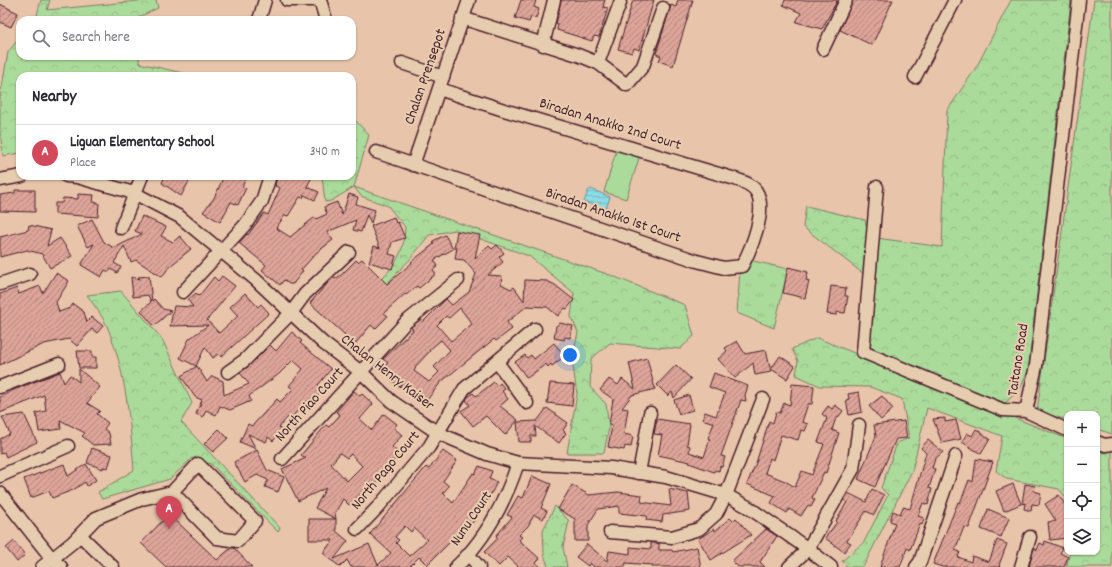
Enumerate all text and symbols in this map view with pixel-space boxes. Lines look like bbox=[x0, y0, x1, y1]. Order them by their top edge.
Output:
search box bbox=[16, 16, 356, 60]
street label: Chalan Prensepot bbox=[399, 26, 453, 128]
icon: search bbox=[30, 27, 52, 49]
text: Search here bbox=[62, 27, 130, 49]
text: Nearby bbox=[32, 86, 76, 110]
street label: Biradan Anakko 2nd Court bbox=[536, 93, 684, 157]
text: Liguan Elementary School bbox=[70, 132, 214, 154]
text: A bbox=[41, 143, 49, 162]
text: 340 m bbox=[310, 143, 340, 162]
text: Place bbox=[70, 154, 96, 173]
street label: Biradan Anakko 1st Court bbox=[542, 183, 684, 250]
street label: Taitano Road bbox=[1002, 322, 1036, 398]
street label: Chalan Henry Kaiser bbox=[335, 329, 439, 417]
your location bbox=[560, 345, 580, 365]
street label: North Piao Court bbox=[270, 362, 350, 447]
map controls bbox=[1064, 411, 1100, 555]
button: + bbox=[1064, 411, 1100, 447]
street label: North Pago Court bbox=[346, 426, 426, 515]
button: − bbox=[1064, 447, 1100, 483]
button: locate bbox=[1064, 483, 1100, 519]
street label: Nunu Court bbox=[445, 487, 499, 551]
pin: A bbox=[156, 496, 182, 529]
button: layers bbox=[1064, 519, 1100, 555]

